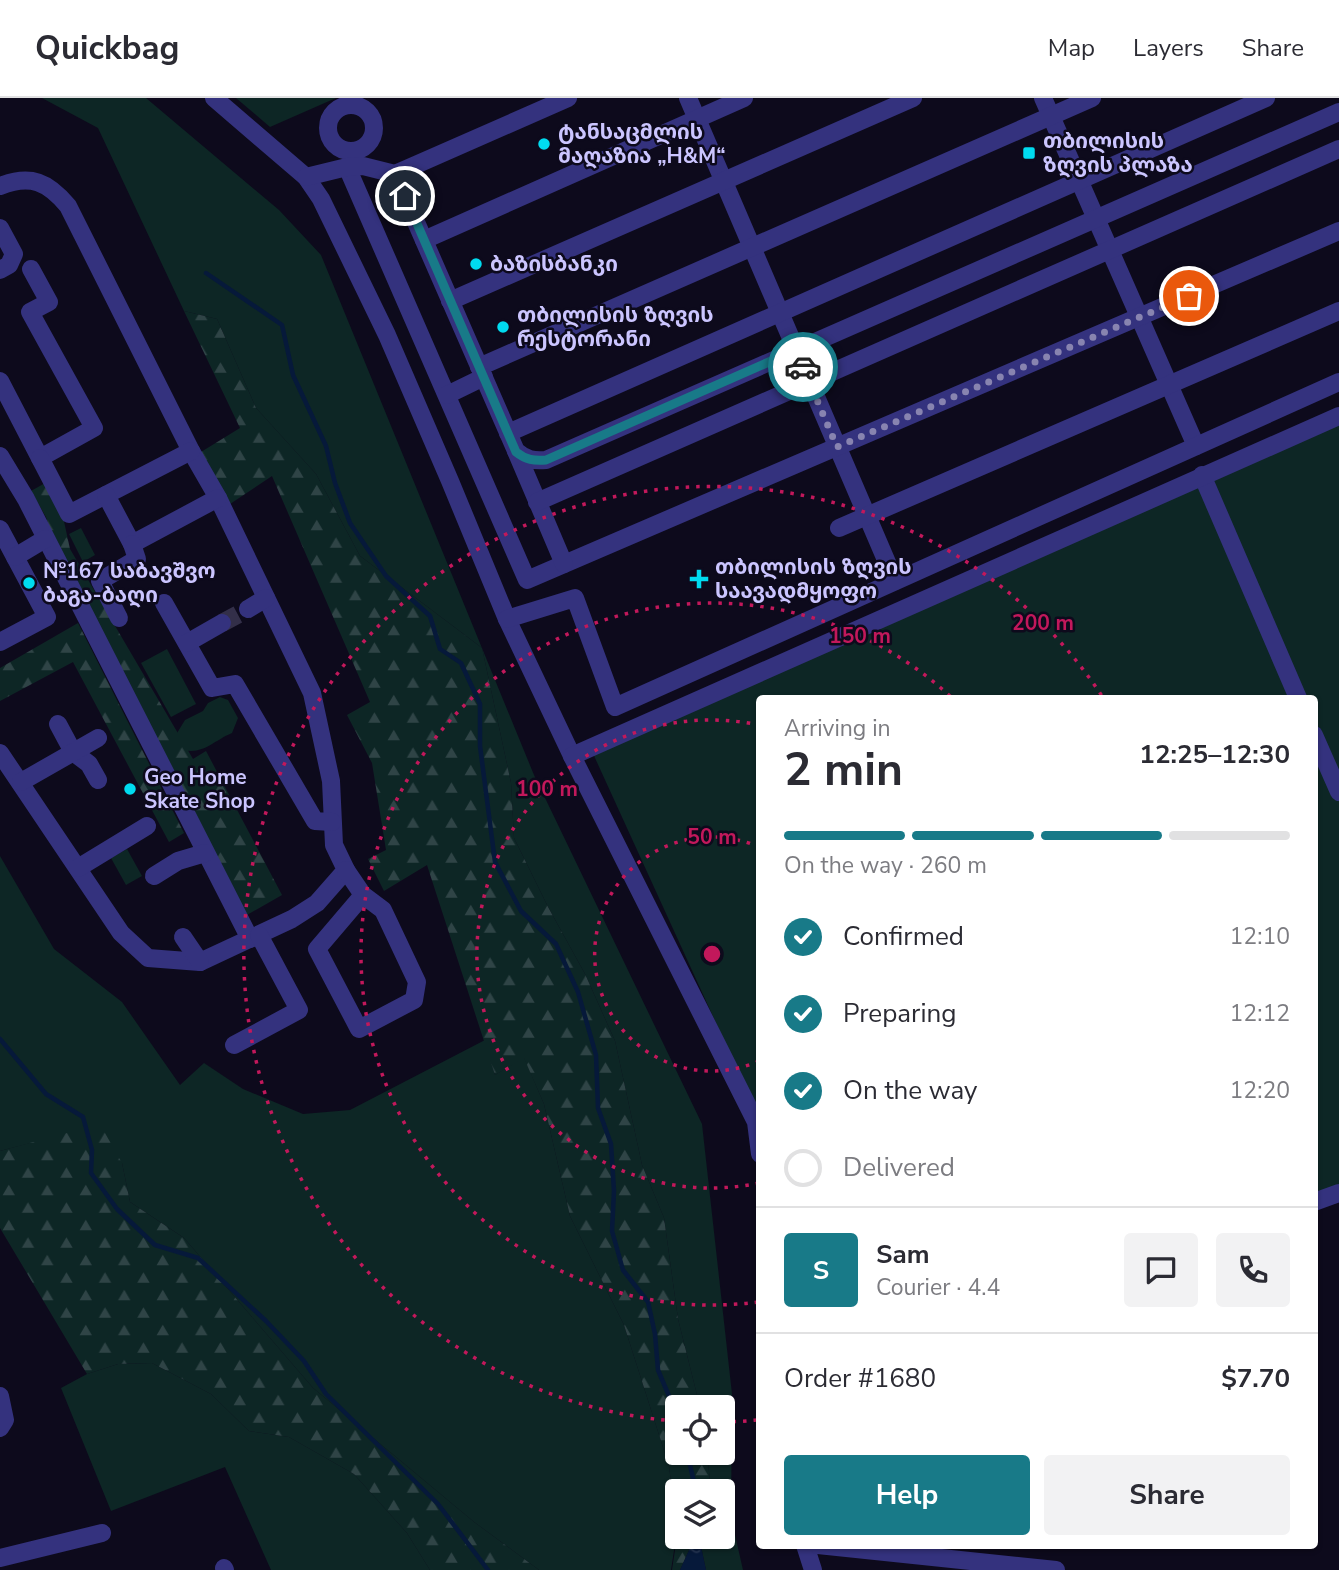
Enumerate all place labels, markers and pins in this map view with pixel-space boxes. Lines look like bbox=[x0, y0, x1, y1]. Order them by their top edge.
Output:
place label: ტანსაცმლის მაღაზია „H&M“ bbox=[558, 118, 726, 170]
place label: თბილისის ზღვის პლაზა bbox=[1043, 127, 1193, 179]
marker: ტანსაცმლის მაღაზია „H&M“ bbox=[536, 136, 552, 152]
marker: თბილისის ზღვის პლაზა bbox=[1021, 145, 1037, 161]
pin bbox=[375, 166, 435, 226]
place label: ბაზისბანკი bbox=[490, 250, 618, 278]
marker: ბაზისბანკი bbox=[468, 256, 484, 272]
pin bbox=[1159, 266, 1219, 326]
place label: თბილისის ზღვის რესტორანი bbox=[517, 301, 714, 353]
marker: თბილისის ზღვის რესტორანი bbox=[495, 319, 511, 335]
place label: თბილისის ზღვის საავადმყოფო bbox=[715, 553, 912, 605]
place label: №167 საბავშვო ბაგა-ბაღი bbox=[43, 557, 216, 609]
marker: თბილისის ზღვის საავადმყოფო bbox=[689, 569, 709, 589]
marker: №167 საბავშვო ბაგა-ბაღი bbox=[21, 575, 37, 591]
place label: Geo Home Skate Shop bbox=[144, 763, 255, 815]
marker: Geo Home Skate Shop bbox=[122, 781, 138, 797]
centre of rings bbox=[700, 942, 724, 966]

